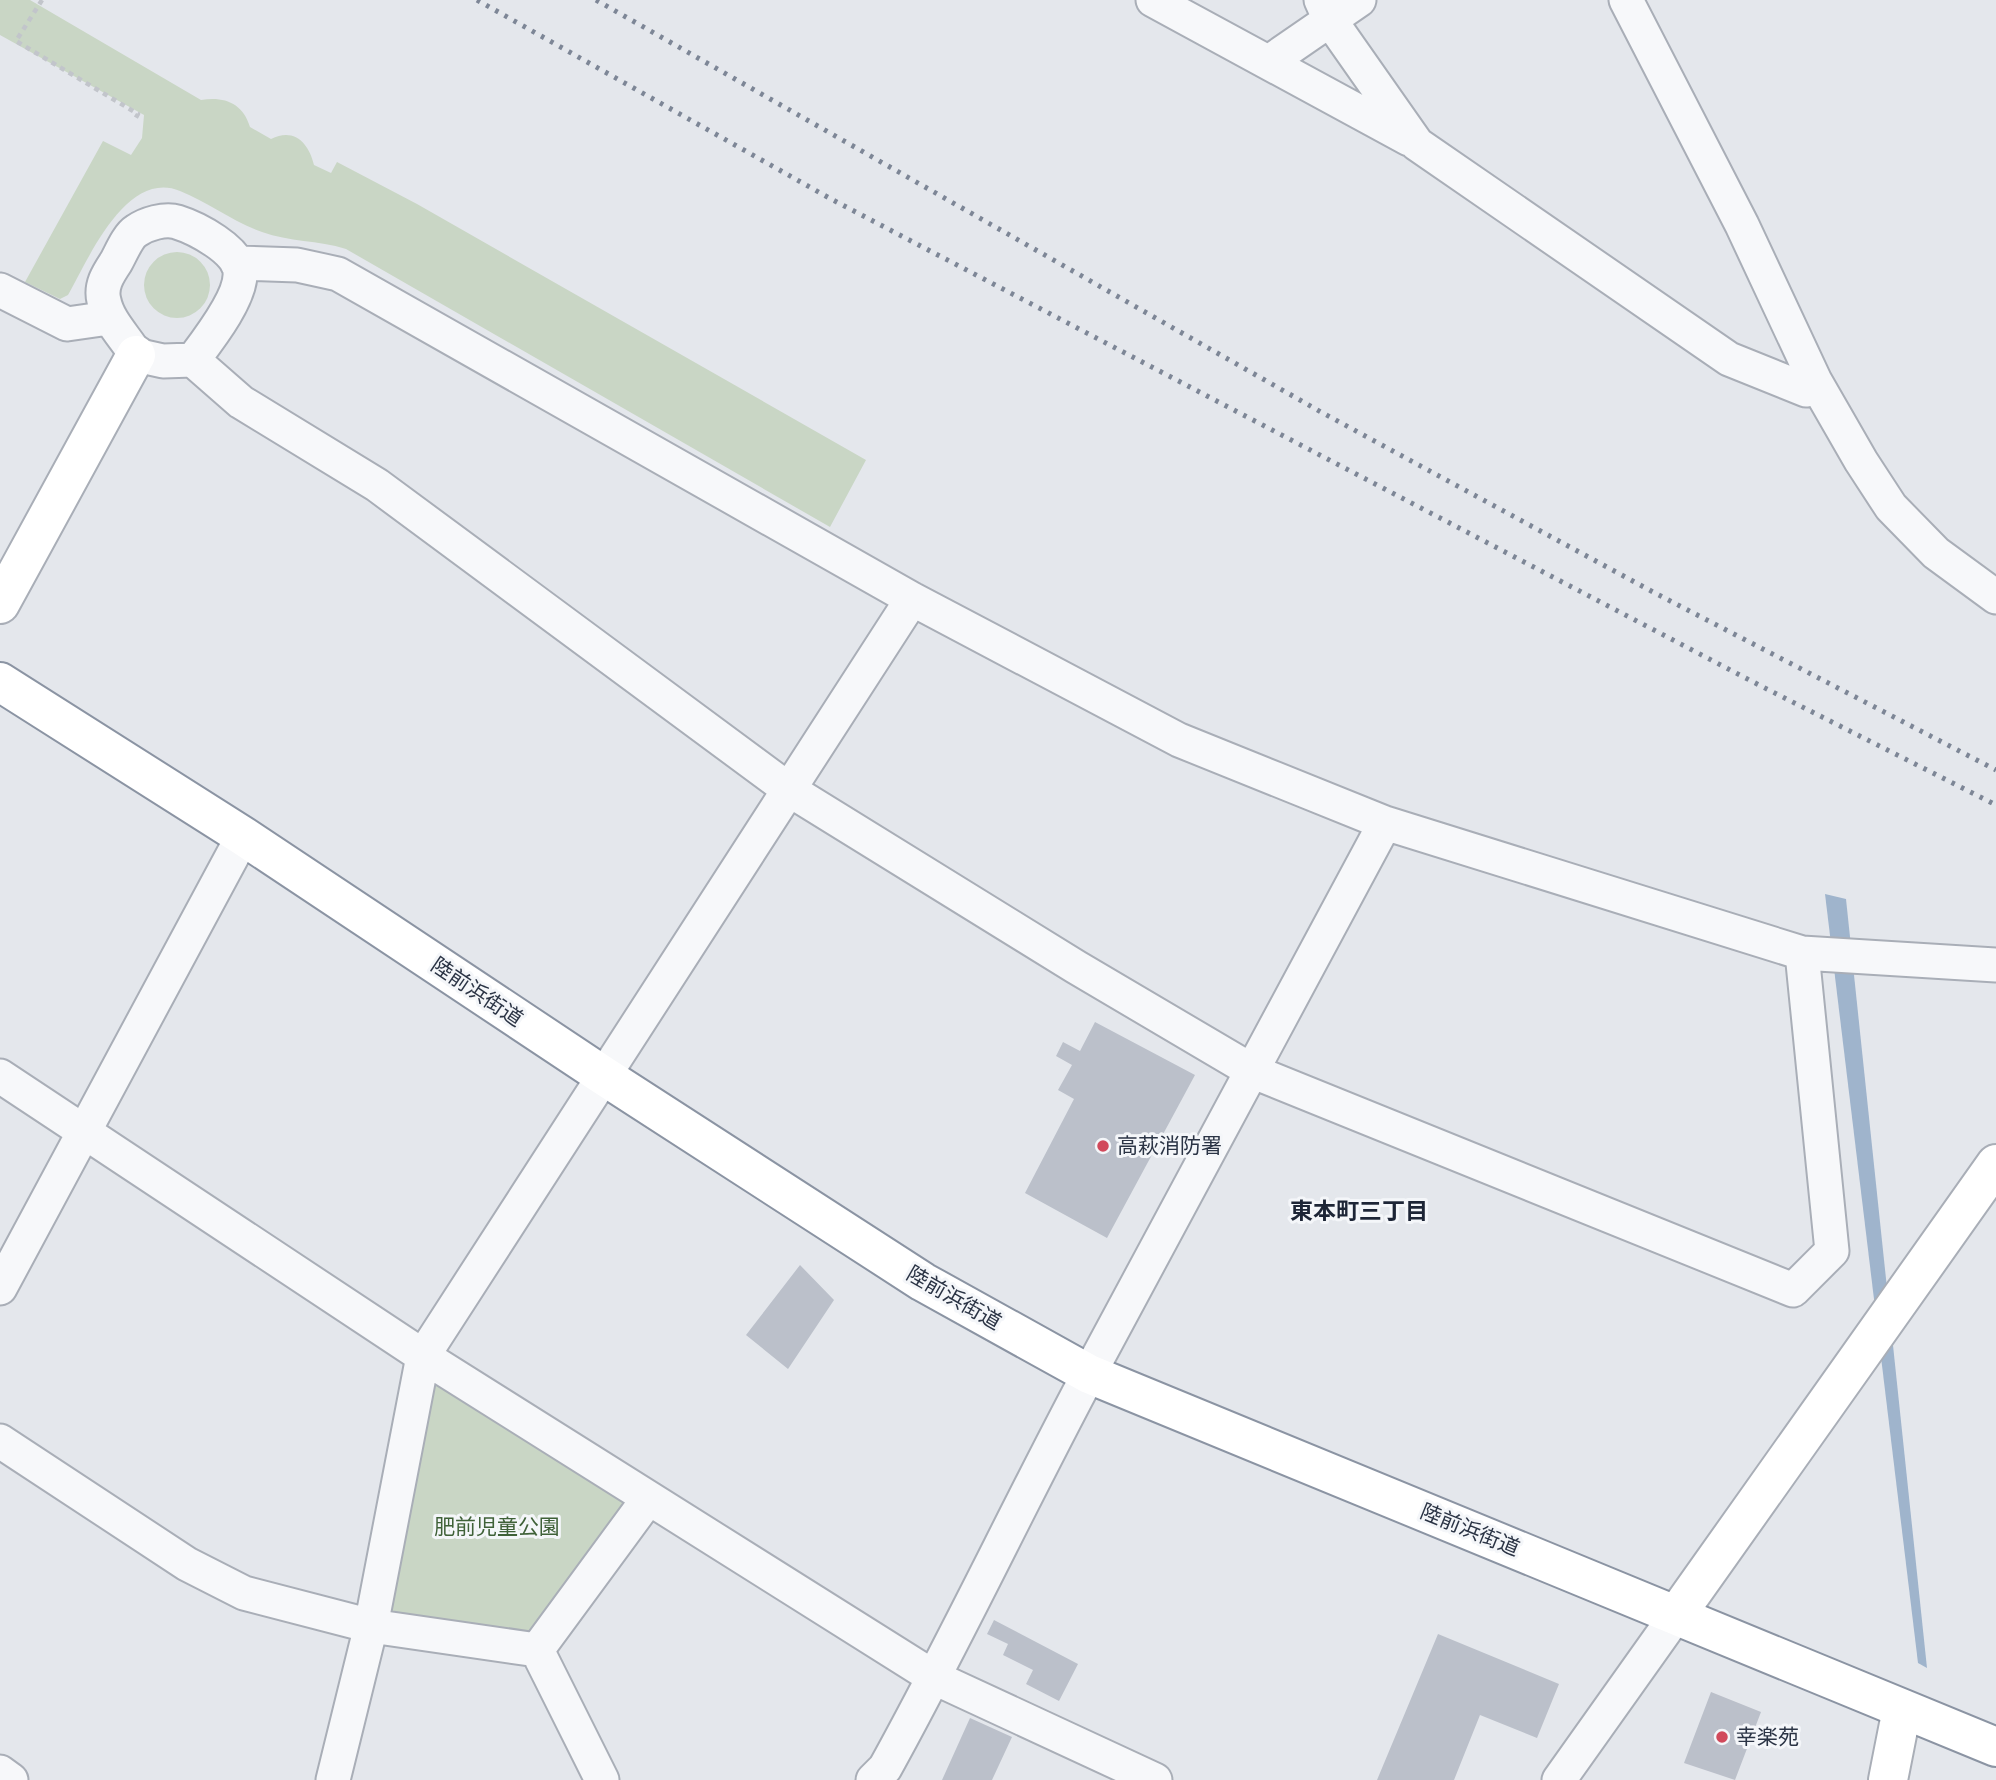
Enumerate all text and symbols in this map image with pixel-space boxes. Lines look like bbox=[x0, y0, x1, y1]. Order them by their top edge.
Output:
street label: 陸前浜街道 bbox=[426, 952, 528, 1032]
place label: 高萩消防署 bbox=[1117, 1133, 1222, 1159]
marker: 高萩消防署 bbox=[1095, 1138, 1111, 1154]
district label: 東本町三丁目 bbox=[1290, 1197, 1428, 1226]
street label: 陸前浜街道 bbox=[902, 1260, 1006, 1336]
street label: 陸前浜街道 bbox=[1416, 1498, 1524, 1562]
park label: 肥前児童公園 bbox=[434, 1514, 560, 1540]
place label: 幸楽苑 bbox=[1736, 1724, 1799, 1750]
marker: 幸楽苑 bbox=[1714, 1729, 1730, 1745]

